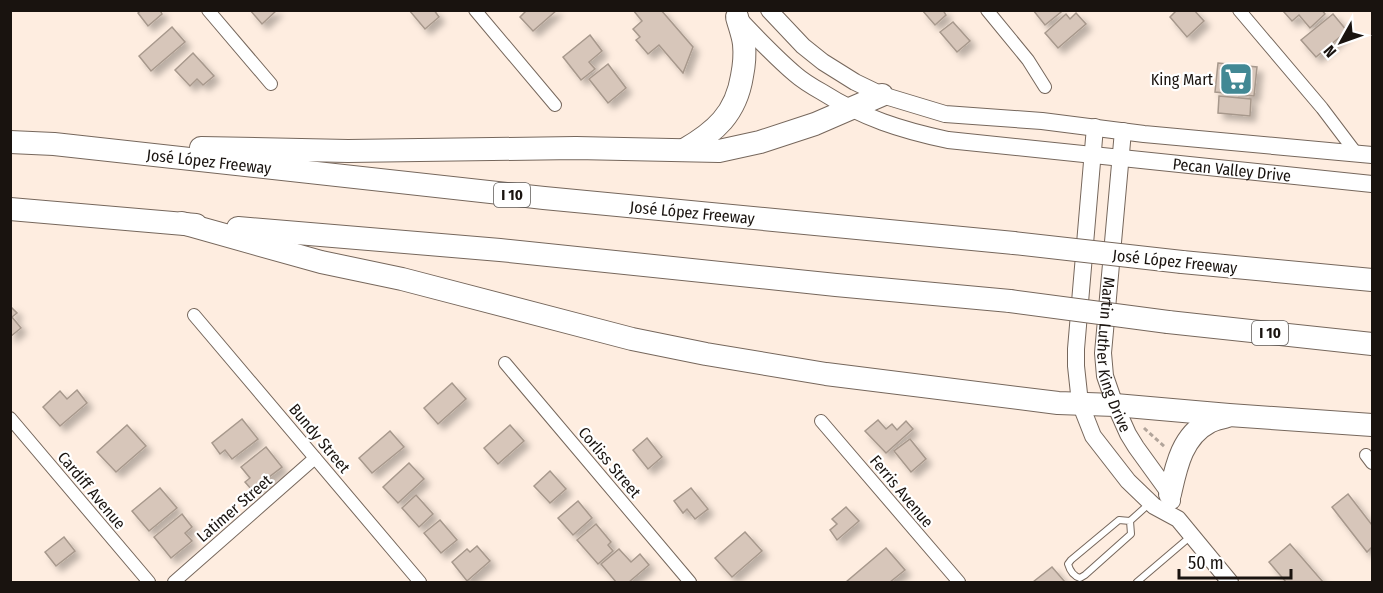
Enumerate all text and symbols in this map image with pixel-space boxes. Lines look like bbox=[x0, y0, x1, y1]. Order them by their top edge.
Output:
north arrow bbox=[1311, 12, 1371, 72]
text: N bbox=[1320, 42, 1340, 61]
supermarket icon: King Mart bbox=[1218, 61, 1254, 97]
place label: King Mart bbox=[1151, 70, 1214, 89]
street label: José López Freeway bbox=[146, 145, 273, 178]
street label: Pecan Valley Drive bbox=[1172, 154, 1292, 186]
road number: I 10 bbox=[494, 183, 530, 207]
street label: José López Freeway bbox=[629, 197, 756, 228]
street label: José López Freeway bbox=[1112, 246, 1239, 278]
street label: Martin Luther King Drive bbox=[1093, 276, 1135, 435]
road number: I 10 bbox=[1252, 321, 1288, 345]
street label: Bundy Street bbox=[285, 400, 355, 477]
street label: Corliss Street bbox=[574, 423, 645, 502]
street label: Cardiff Avenue bbox=[54, 448, 130, 533]
street label: Ferris Avenue bbox=[866, 451, 937, 531]
street label: Latimer Street bbox=[193, 470, 276, 546]
scale bar bbox=[1179, 542, 1292, 580]
text: 50 m bbox=[1188, 552, 1224, 574]

